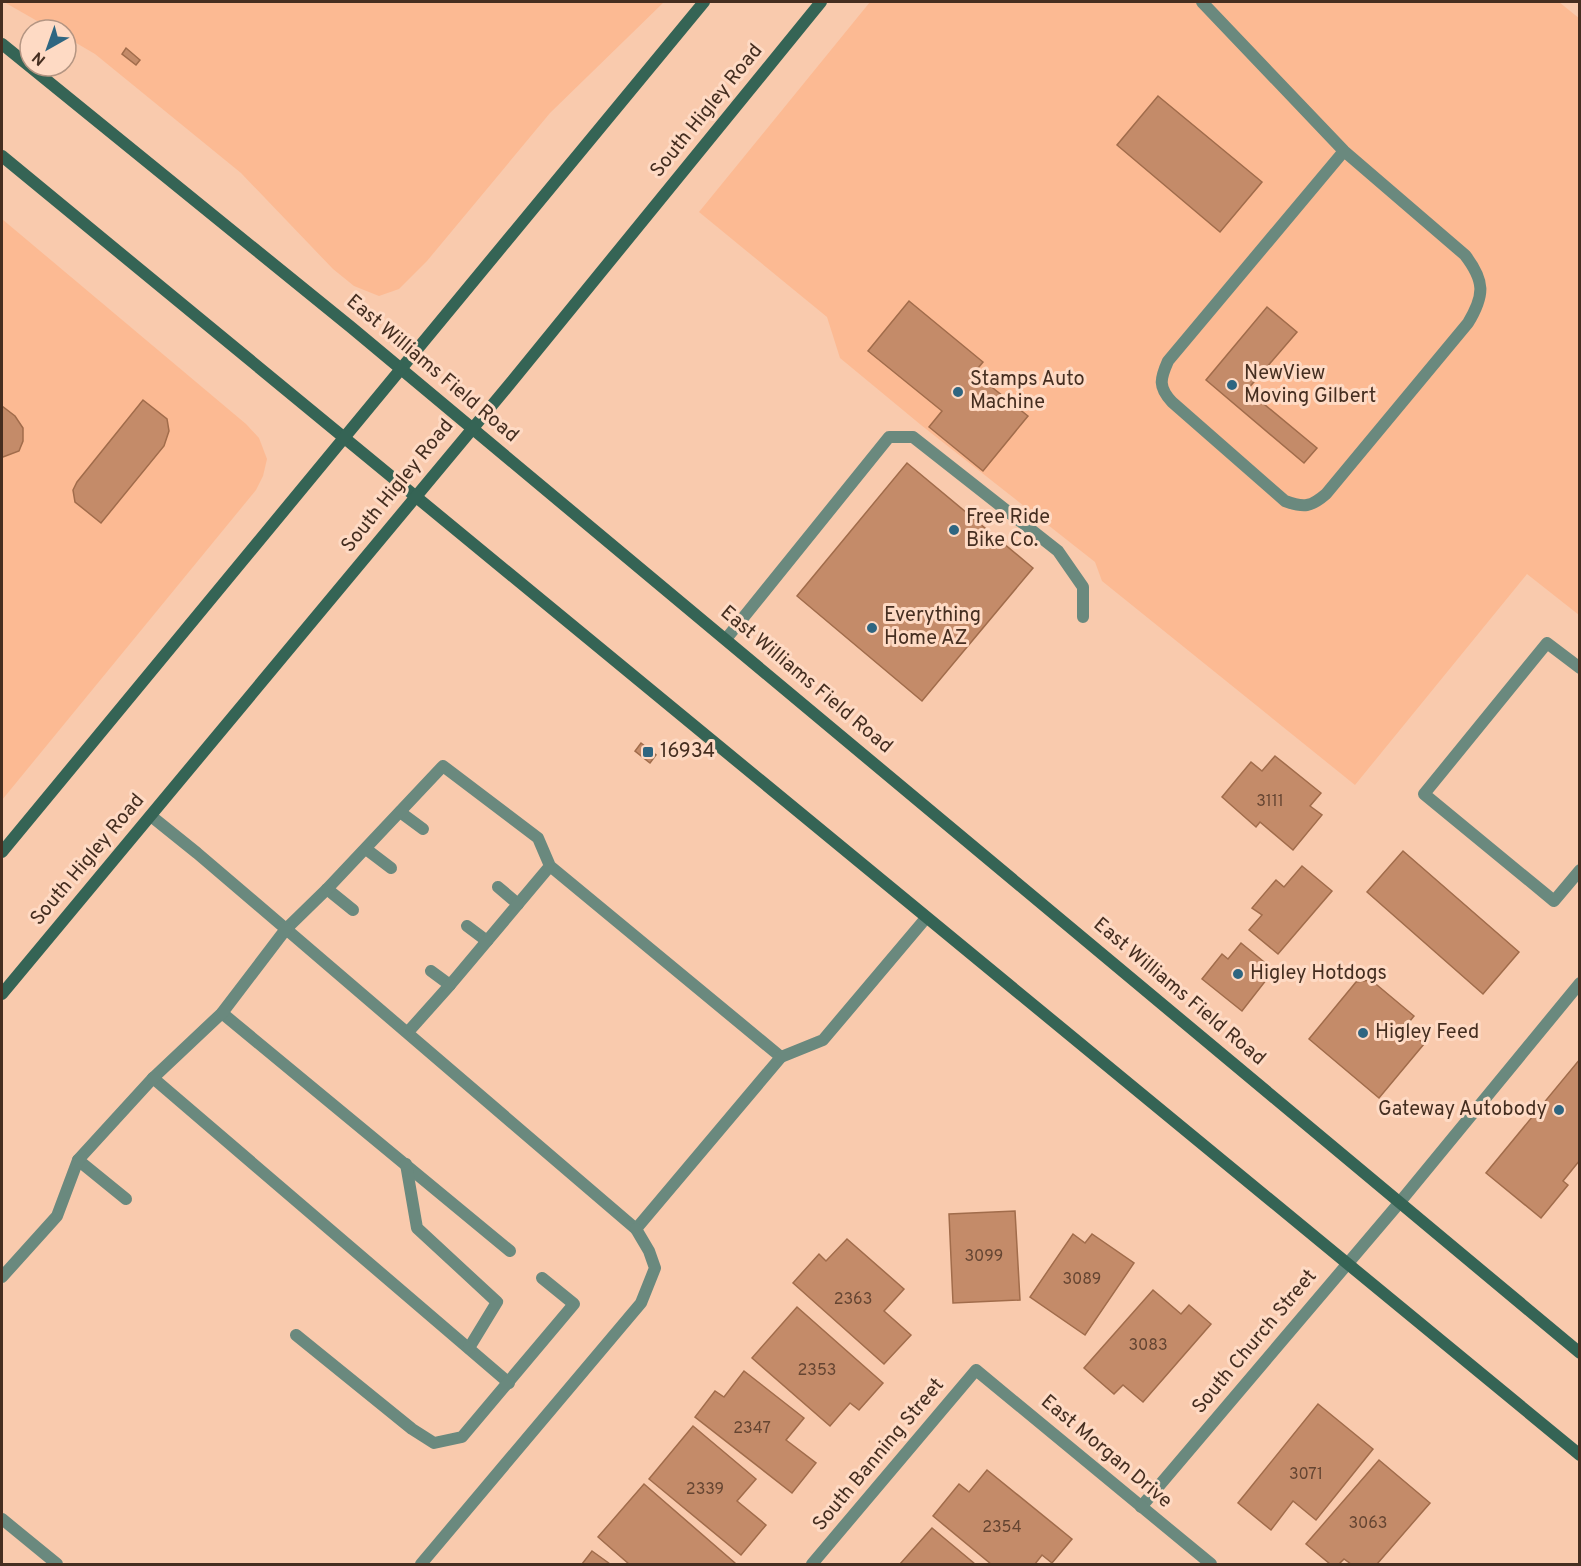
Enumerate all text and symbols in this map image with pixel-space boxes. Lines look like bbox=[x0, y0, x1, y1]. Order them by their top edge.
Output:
north arrow bbox=[18, 18, 78, 78]
street label: South Higley Road bbox=[645, 39, 769, 183]
text: N bbox=[29, 47, 50, 69]
street label: East Williams Field Road bbox=[340, 289, 524, 449]
place label: NewView Moving Gilbert bbox=[1244, 361, 1376, 410]
place label: Stamps Auto Machine bbox=[970, 367, 1085, 416]
marker: NewView Moving Gilbert bbox=[1225, 378, 1239, 392]
marker: Stamps Auto Machine bbox=[951, 385, 965, 399]
street label: South Higley Road bbox=[336, 414, 460, 558]
place label: Free Ride Bike Co. bbox=[966, 505, 1050, 554]
marker: Free Ride Bike Co. bbox=[947, 523, 961, 537]
street label: East Williams Field Road bbox=[714, 600, 898, 760]
place label: Everything Home AZ bbox=[884, 603, 981, 652]
marker: Everything Home AZ bbox=[865, 621, 879, 635]
place label: 16934 bbox=[660, 739, 715, 765]
marker: 16934 bbox=[641, 745, 655, 759]
street label: South Higley Road bbox=[25, 789, 151, 931]
house number: 3111 bbox=[1256, 792, 1284, 812]
street label: East Williams Field Road bbox=[1087, 912, 1271, 1072]
place label: Higley Hotdogs bbox=[1250, 961, 1387, 987]
marker: Higley Hotdogs bbox=[1231, 967, 1245, 981]
place label: Higley Feed bbox=[1375, 1020, 1479, 1046]
marker: Higley Feed bbox=[1356, 1026, 1370, 1040]
place label: Gateway Autobody bbox=[1378, 1097, 1547, 1123]
marker: Gateway Autobody bbox=[1552, 1103, 1566, 1117]
house number: 3099 bbox=[965, 1247, 1003, 1267]
street label: South Church Street bbox=[1187, 1264, 1323, 1420]
house number: 3089 bbox=[1063, 1270, 1101, 1290]
house number: 2363 bbox=[834, 1290, 872, 1310]
house number: 3083 bbox=[1128, 1336, 1168, 1356]
house number: 2353 bbox=[798, 1361, 837, 1381]
street label: South Banning Street bbox=[807, 1373, 951, 1537]
street label: East Morgan Drive bbox=[1035, 1389, 1177, 1515]
house number: 2347 bbox=[733, 1419, 771, 1439]
house number: 3071 bbox=[1289, 1465, 1323, 1485]
house number: 2339 bbox=[686, 1480, 724, 1500]
house number: 3063 bbox=[1349, 1514, 1387, 1534]
house number: 2354 bbox=[982, 1518, 1022, 1538]

